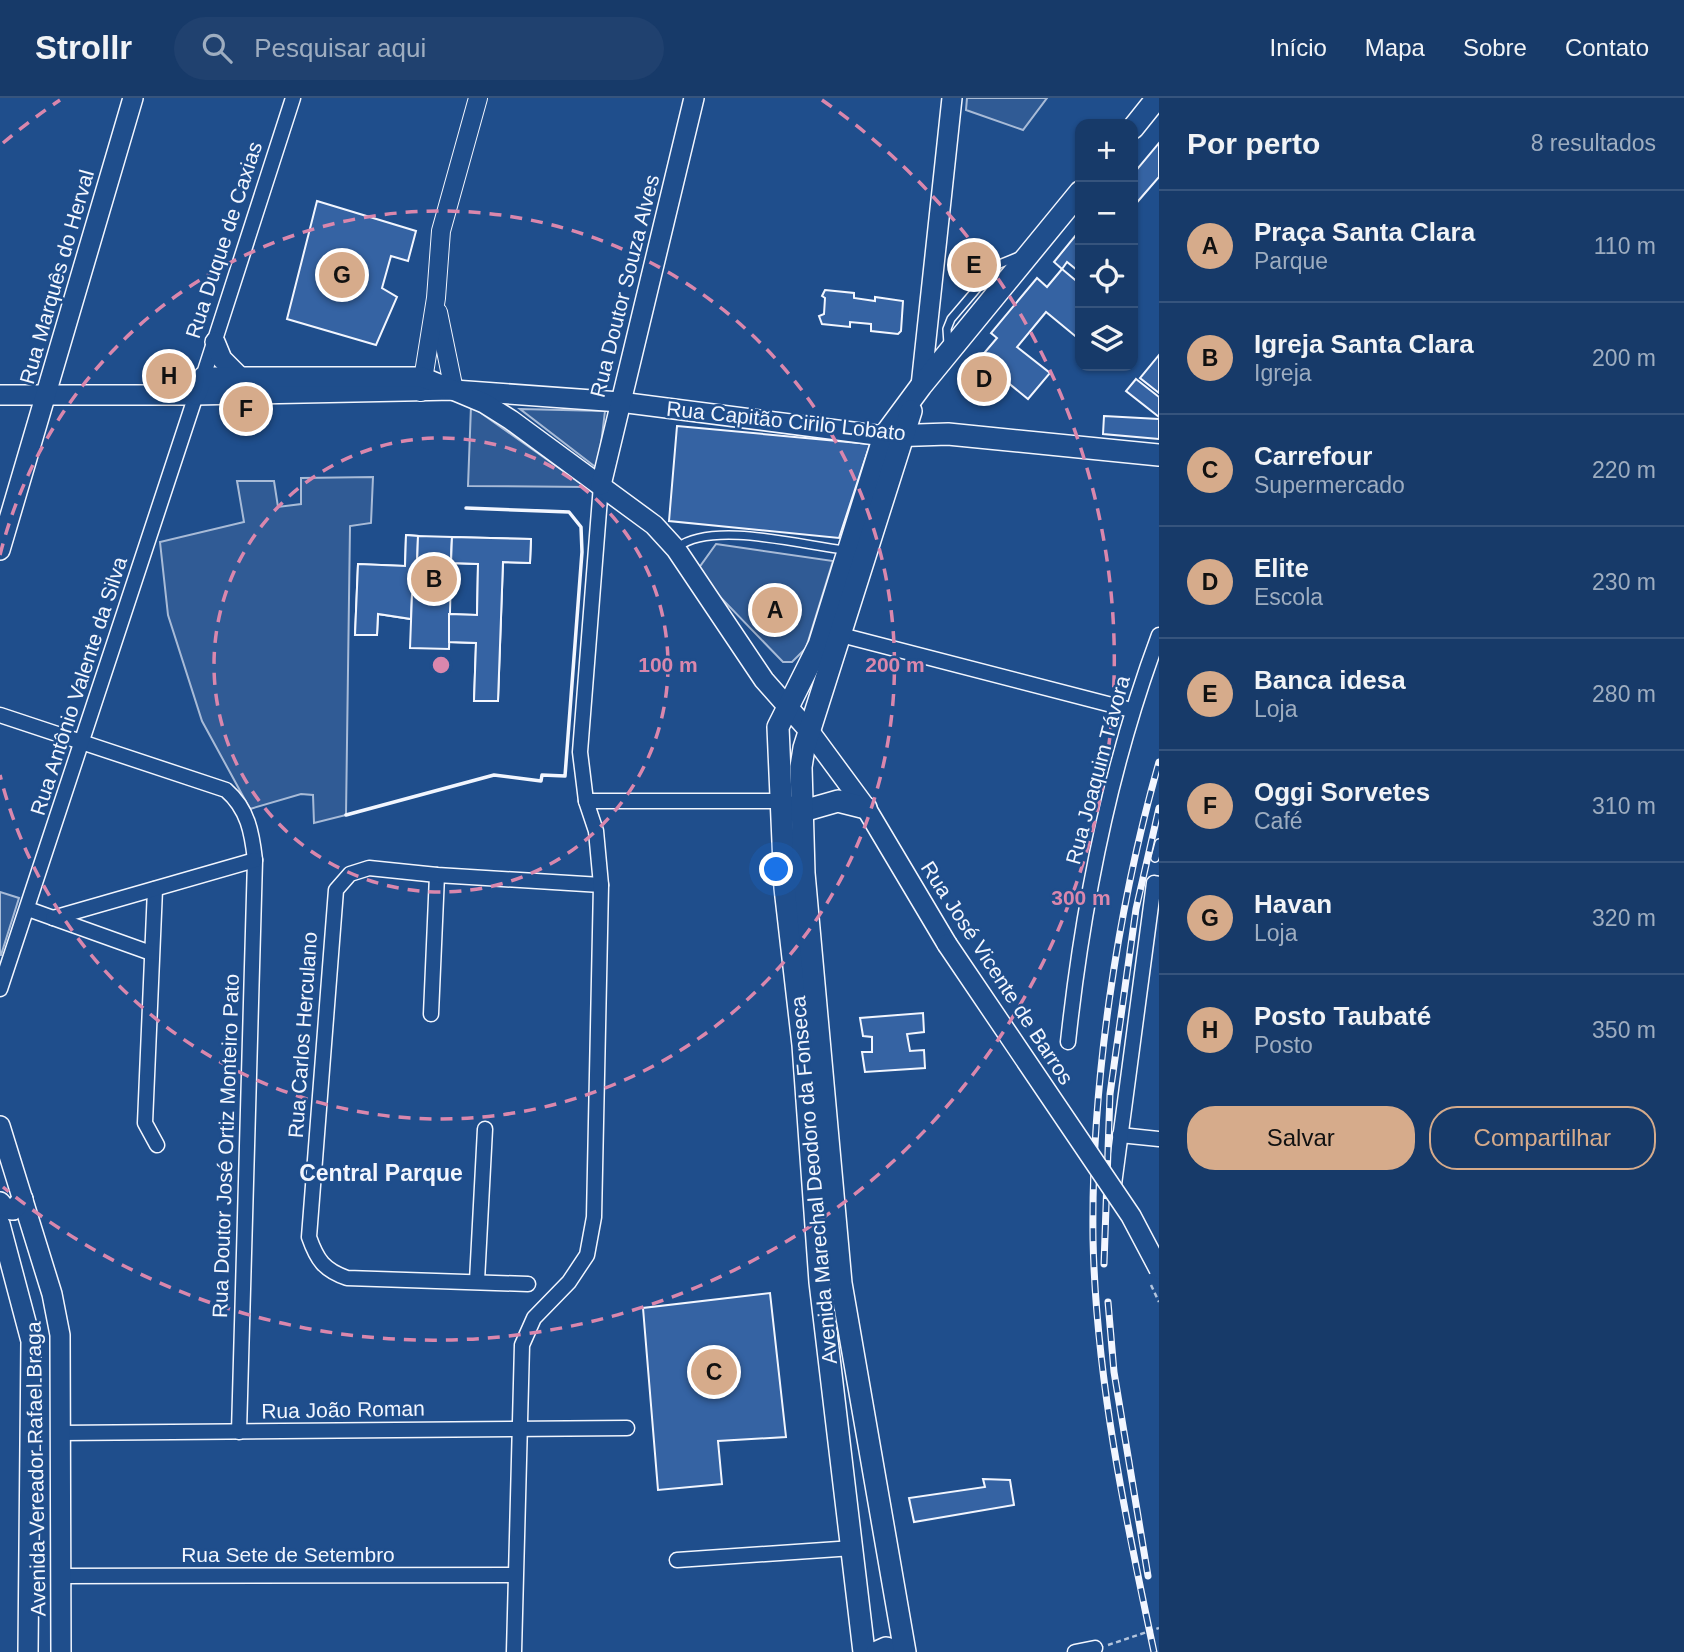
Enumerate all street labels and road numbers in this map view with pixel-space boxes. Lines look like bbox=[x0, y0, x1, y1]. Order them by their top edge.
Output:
street label: Rua Duque de Caxias bbox=[181, 139, 266, 341]
street label: Rua Marquês do Herval bbox=[15, 167, 98, 387]
street label: Rua Doutor Souza Alves bbox=[586, 172, 663, 400]
street label: Rua Capitão Cirilo Lobato bbox=[665, 396, 907, 445]
street label: Rua Antônio Valente da Silva bbox=[26, 553, 131, 818]
street label: Rua Joaquim Távora bbox=[1061, 673, 1134, 867]
street label: Rua José Vicente de Barros bbox=[917, 857, 1078, 1088]
street label: Rua Carlos Herculano bbox=[284, 931, 321, 1139]
street label: Rua Doutor José Ortiz Monteiro Pato bbox=[208, 974, 243, 1318]
street label: Avenida Marechal Deodoro da Fonseca bbox=[786, 995, 841, 1365]
street label: Avenida Vereador Rafael Braga bbox=[21, 1321, 50, 1617]
street label: Rua João Roman bbox=[261, 1397, 425, 1422]
street label: Rua Sete de Setembro bbox=[181, 1543, 395, 1566]

